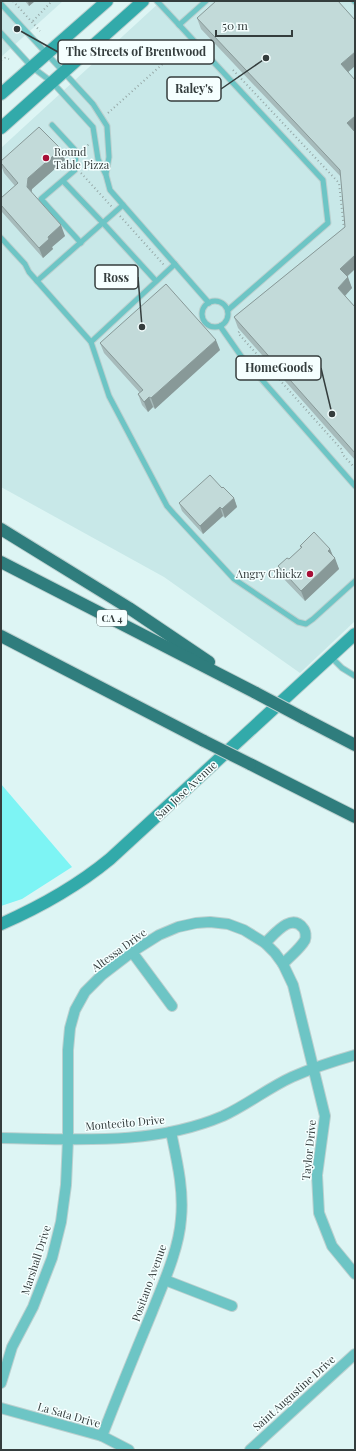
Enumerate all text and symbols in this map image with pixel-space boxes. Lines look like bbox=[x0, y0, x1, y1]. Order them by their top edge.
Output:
scale bar bbox=[216, 12, 292, 38]
text: 50 m bbox=[222, 17, 248, 33]
callout: The Streets of Brentwood bbox=[58, 40, 214, 64]
text: The Streets of Brentwood bbox=[66, 43, 206, 59]
callout: Raley's bbox=[167, 77, 221, 101]
text: Raley's bbox=[175, 80, 214, 96]
place label: Round Table Pizza bbox=[54, 144, 110, 172]
marker: Round Table Pizza bbox=[41, 153, 51, 163]
callout: Ross bbox=[95, 265, 138, 289]
text: Ross bbox=[103, 269, 130, 285]
callout: HomeGoods bbox=[236, 356, 321, 380]
text: HomeGoods bbox=[245, 359, 314, 375]
place label: Angry Chickz bbox=[235, 566, 302, 581]
marker: Angry Chickz bbox=[305, 569, 315, 579]
road number: CA 4 bbox=[97, 610, 127, 626]
street label: San Jose Avenue bbox=[152, 757, 220, 822]
street label: Altessa Drive bbox=[87, 924, 150, 975]
street label: Montecito Drive bbox=[85, 1112, 166, 1133]
street label: Taylor Drive bbox=[298, 1119, 319, 1181]
street label: Marshall Drive bbox=[17, 1223, 54, 1297]
street label: Positano Avenue bbox=[128, 1242, 170, 1324]
street label: Saint Augustine Drive bbox=[249, 1351, 338, 1434]
street label: La Sata Drive bbox=[36, 1398, 103, 1431]

